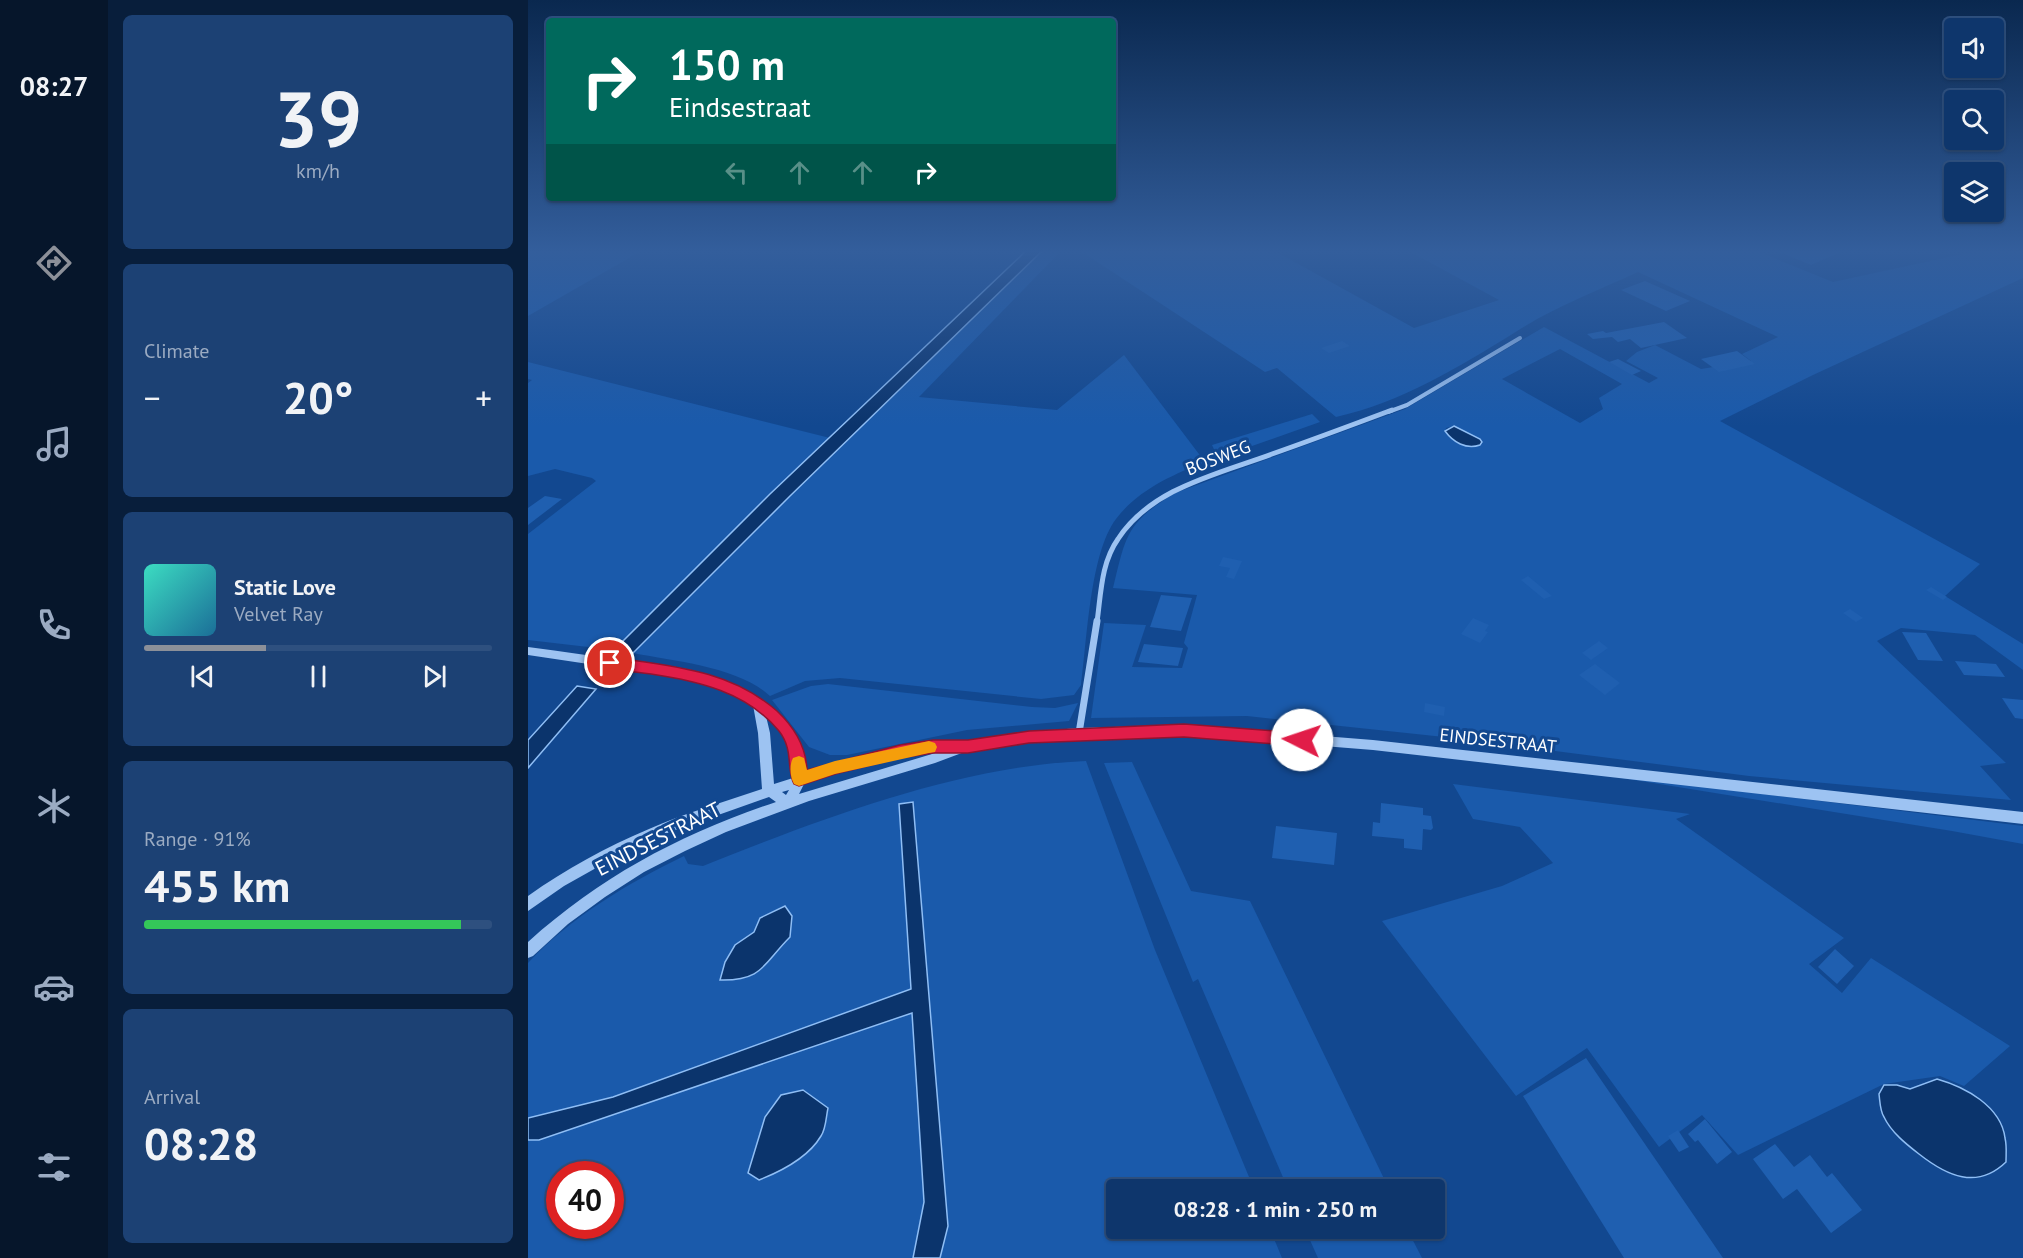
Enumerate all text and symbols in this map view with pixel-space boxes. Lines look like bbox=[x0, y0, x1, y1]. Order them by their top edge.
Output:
map controls bbox=[1944, 18, 2004, 222]
button: sound bbox=[1944, 18, 2004, 78]
text: 150 m bbox=[669, 37, 785, 92]
icon: right bbox=[570, 42, 648, 120]
text: 39 bbox=[274, 68, 362, 169]
text: 08:27 bbox=[20, 69, 88, 103]
text: Eindsestraat bbox=[669, 90, 811, 124]
button: search bbox=[1944, 90, 2004, 150]
icon: left bbox=[720, 156, 753, 189]
icon: ahead bbox=[783, 156, 816, 189]
icon: ahead bbox=[846, 156, 879, 189]
icon: right bbox=[909, 156, 942, 189]
text: km/h bbox=[296, 158, 340, 184]
button: layers bbox=[1944, 162, 2004, 222]
icon: directions bbox=[33, 242, 75, 284]
text: Climate bbox=[144, 338, 210, 364]
text: 20° bbox=[283, 368, 353, 426]
text: − bbox=[144, 376, 161, 419]
text: + bbox=[475, 376, 492, 419]
icon: music bbox=[33, 423, 75, 465]
street label: BOSWEG bbox=[1182, 435, 1254, 480]
text: Static Love bbox=[234, 573, 336, 601]
text: Velvet Ray bbox=[234, 601, 323, 627]
icon: phone bbox=[33, 604, 75, 646]
pin bbox=[584, 637, 635, 688]
icon: arrive bbox=[593, 646, 626, 679]
icon: previous bbox=[186, 660, 219, 693]
icon: pause bbox=[302, 660, 335, 693]
icon: next bbox=[418, 660, 451, 693]
position arrow bbox=[1270, 708, 1334, 772]
street label: EINDSESTRAAT bbox=[1438, 723, 1558, 758]
icon: climate bbox=[33, 785, 75, 827]
street label: EINDSESTRAAT bbox=[591, 795, 725, 882]
text: Range · 91% bbox=[144, 826, 251, 852]
text: 455 km bbox=[144, 856, 290, 914]
icon: car bbox=[33, 966, 75, 1008]
text: Arrival bbox=[144, 1084, 200, 1110]
text: 08:28 bbox=[144, 1114, 258, 1172]
icon: filters bbox=[33, 1146, 75, 1188]
speed limit sign: 40 bbox=[546, 1161, 624, 1239]
text: 08:28 · 1 min · 250 m bbox=[1174, 1195, 1377, 1223]

